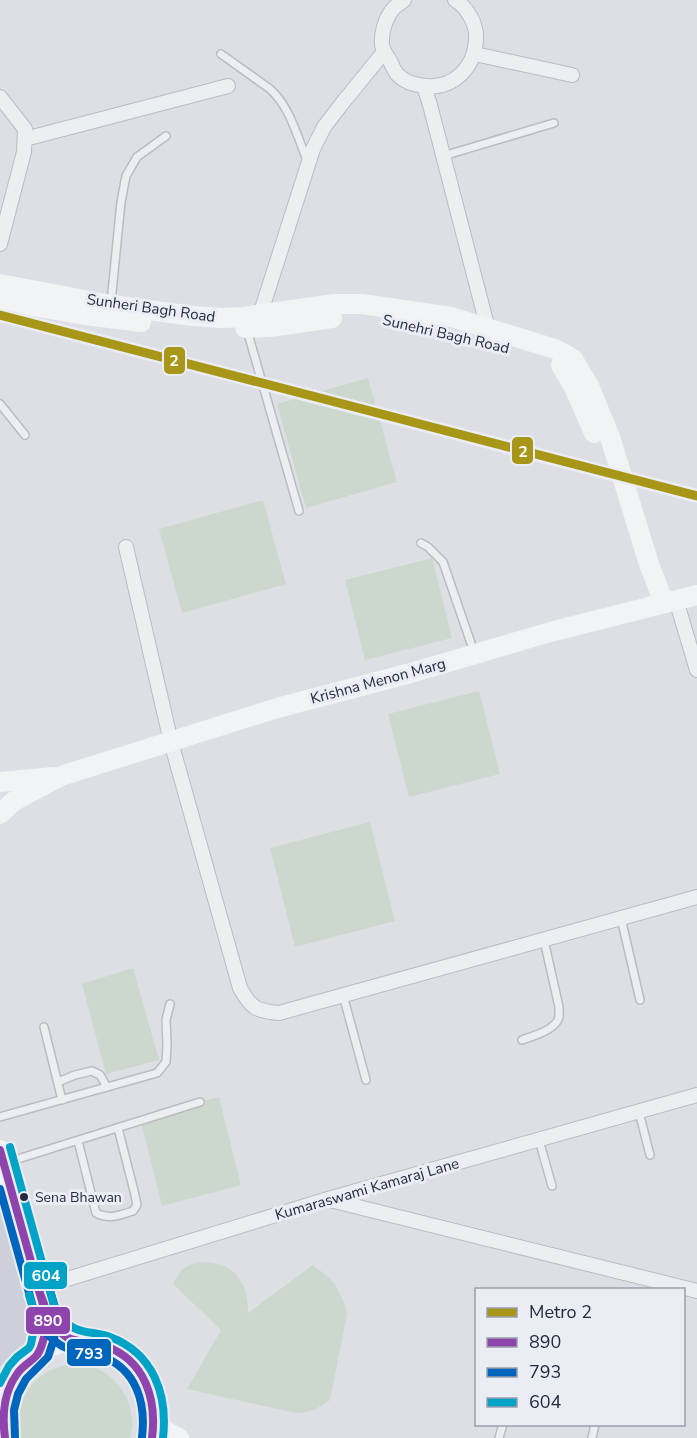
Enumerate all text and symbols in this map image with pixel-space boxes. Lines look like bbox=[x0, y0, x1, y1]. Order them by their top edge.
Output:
street label: Sunheri Bagh Road bbox=[85, 289, 217, 327]
street label: Sunehri Bagh Road bbox=[381, 310, 511, 358]
line badge: 2 bbox=[163, 346, 186, 375]
text: 2 bbox=[169, 350, 179, 372]
line badge: 2 bbox=[511, 436, 534, 465]
text: 2 bbox=[518, 441, 528, 463]
street label: Krishna Menon Marg bbox=[308, 653, 448, 709]
street label: Kumaraswami Kamaraj Lane bbox=[273, 1153, 461, 1225]
place label: Sena Bhawan bbox=[35, 1188, 122, 1207]
marker: Sena Bhawan bbox=[18, 1191, 30, 1203]
line badge: 604 bbox=[23, 1261, 68, 1290]
text: 604 bbox=[32, 1265, 61, 1287]
legend bbox=[475, 1288, 685, 1426]
text: Metro 2 bbox=[529, 1300, 592, 1324]
line badge: 890 bbox=[25, 1306, 71, 1335]
text: 890 bbox=[34, 1310, 62, 1332]
text: 890 bbox=[529, 1330, 561, 1354]
line badge: 793 bbox=[66, 1338, 112, 1367]
text: 793 bbox=[75, 1343, 103, 1365]
text: 793 bbox=[529, 1360, 561, 1384]
text: 604 bbox=[529, 1390, 562, 1414]

